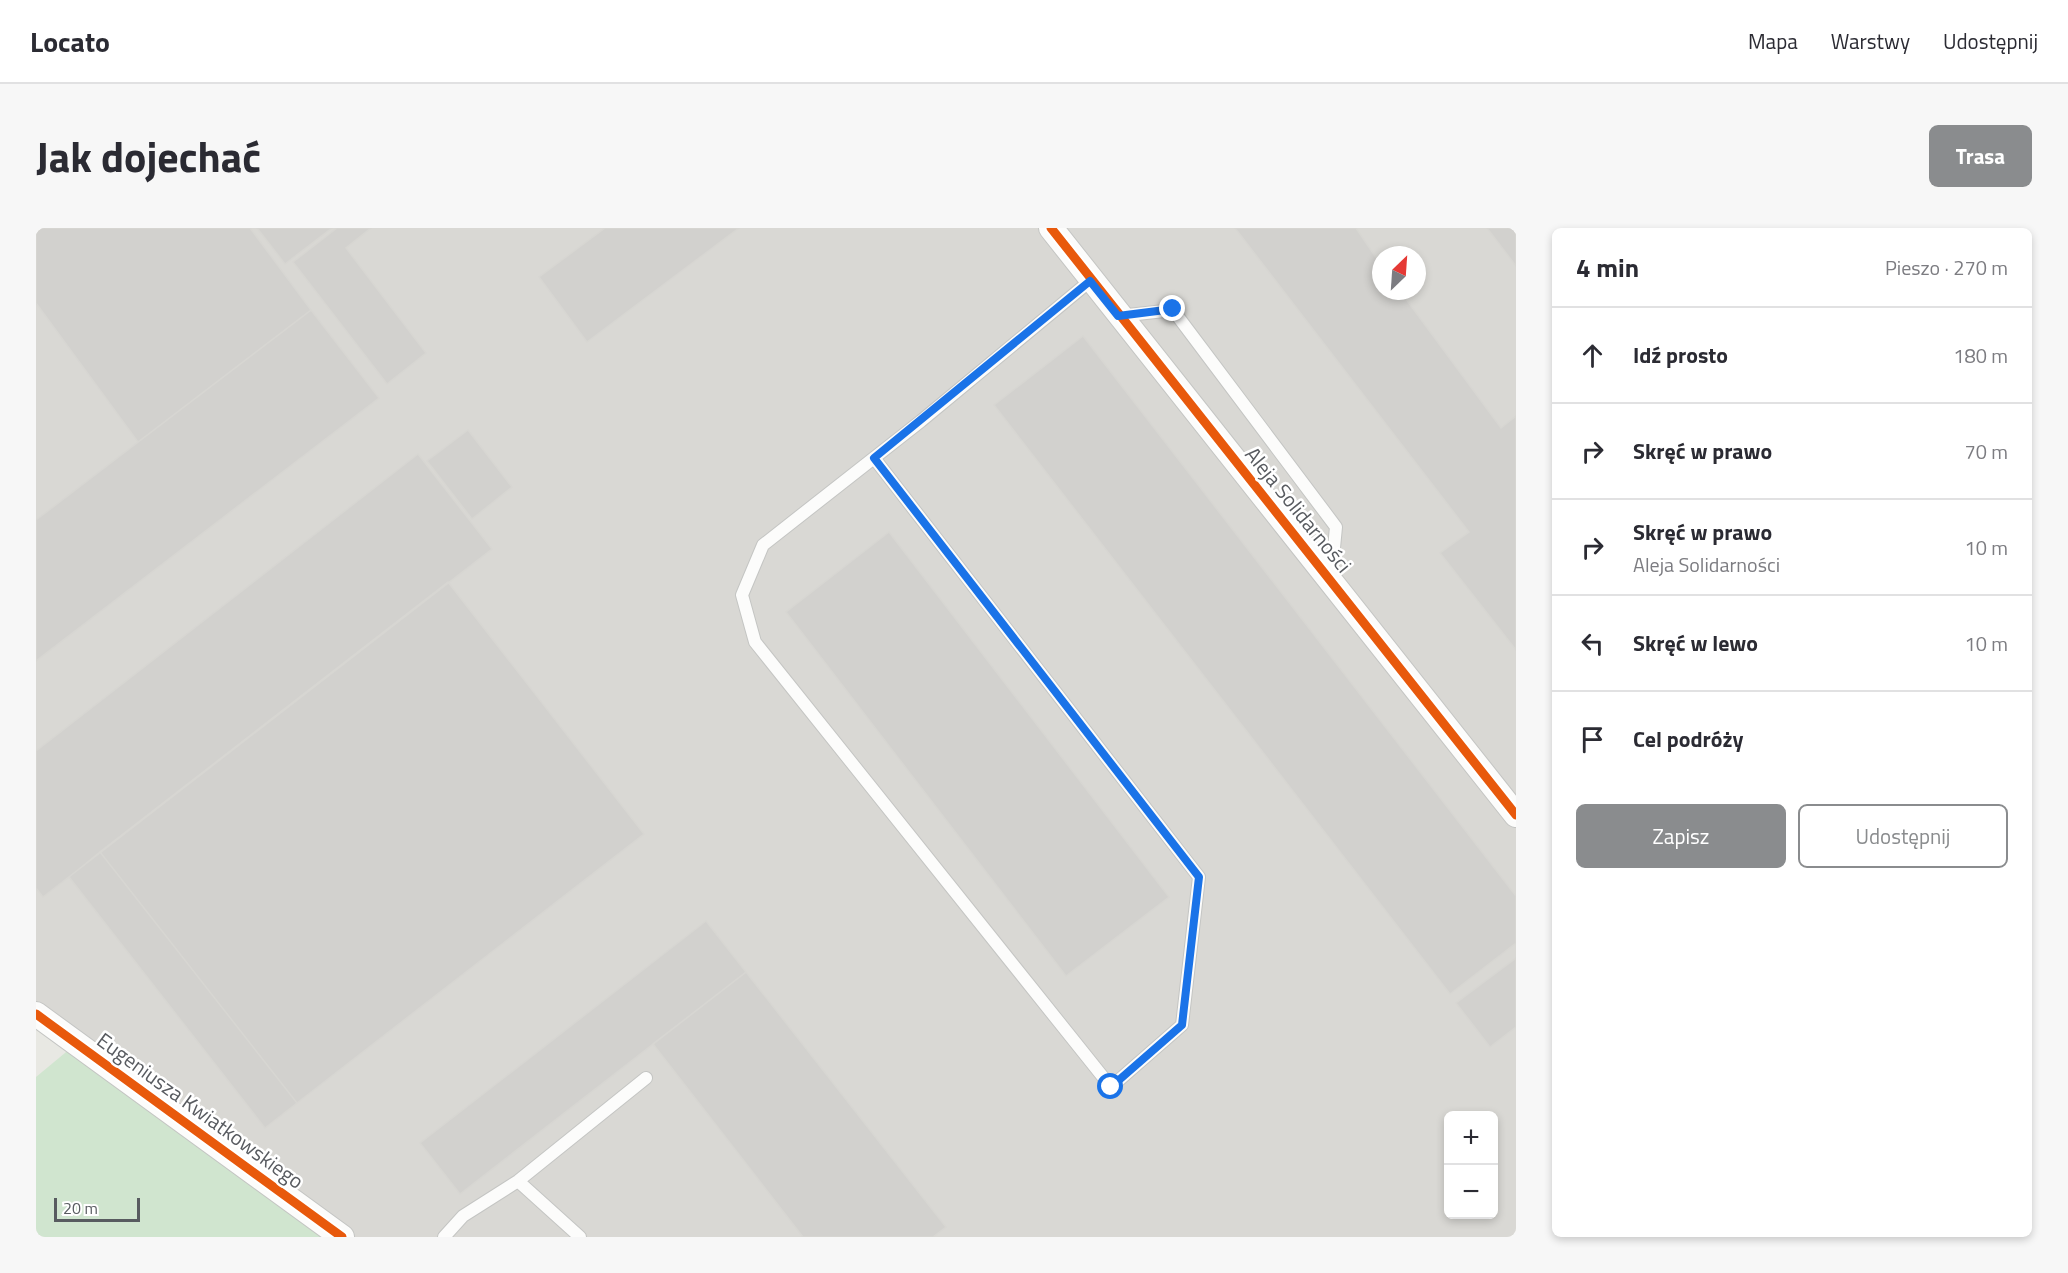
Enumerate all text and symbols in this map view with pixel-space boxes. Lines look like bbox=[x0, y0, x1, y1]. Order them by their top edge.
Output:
text: Locato bbox=[30, 20, 110, 63]
text: Mapa bbox=[1748, 25, 1798, 57]
text: Warstwy bbox=[1831, 25, 1910, 57]
text: Udostępnij bbox=[1943, 25, 2038, 57]
text: Jak dojechać bbox=[36, 124, 261, 188]
button: Trasa bbox=[1929, 125, 2032, 187]
north arrow bbox=[1372, 246, 1426, 300]
text: 4 min bbox=[1576, 248, 1639, 287]
text: Pieszo · 270 m bbox=[1885, 252, 2008, 283]
route end bbox=[1159, 295, 1185, 321]
text: Idź prosto bbox=[1633, 338, 1728, 372]
icon: ahead bbox=[1576, 339, 1609, 372]
text: 180 m bbox=[1953, 340, 2008, 371]
text: Skręć w prawo bbox=[1633, 434, 1772, 468]
icon: right bbox=[1576, 435, 1609, 468]
text: 70 m bbox=[1964, 436, 2008, 467]
street label: Aleja Solidarności bbox=[1238, 439, 1360, 579]
text: Skręć w prawo bbox=[1633, 515, 1772, 549]
icon: right bbox=[1576, 531, 1609, 564]
text: 10 m bbox=[1964, 532, 2008, 563]
text: Aleja Solidarności bbox=[1633, 549, 1780, 580]
text: Skręć w lewo bbox=[1633, 626, 1758, 660]
icon: left bbox=[1576, 627, 1609, 660]
text: 10 m bbox=[1964, 628, 2008, 659]
text: Cel podróży bbox=[1633, 722, 1743, 756]
icon: arrive bbox=[1576, 723, 1609, 756]
button: Zapisz bbox=[1576, 804, 1786, 868]
button: Udostępnij bbox=[1798, 804, 2008, 868]
street label: Eugeniusza Kwiatkowskiego bbox=[90, 1024, 311, 1196]
route start bbox=[1097, 1073, 1123, 1099]
map controls bbox=[1444, 1111, 1498, 1219]
button: + bbox=[1444, 1111, 1498, 1165]
button: − bbox=[1444, 1165, 1498, 1219]
scale bar bbox=[54, 1195, 140, 1222]
text: 20 m bbox=[63, 1196, 98, 1220]

